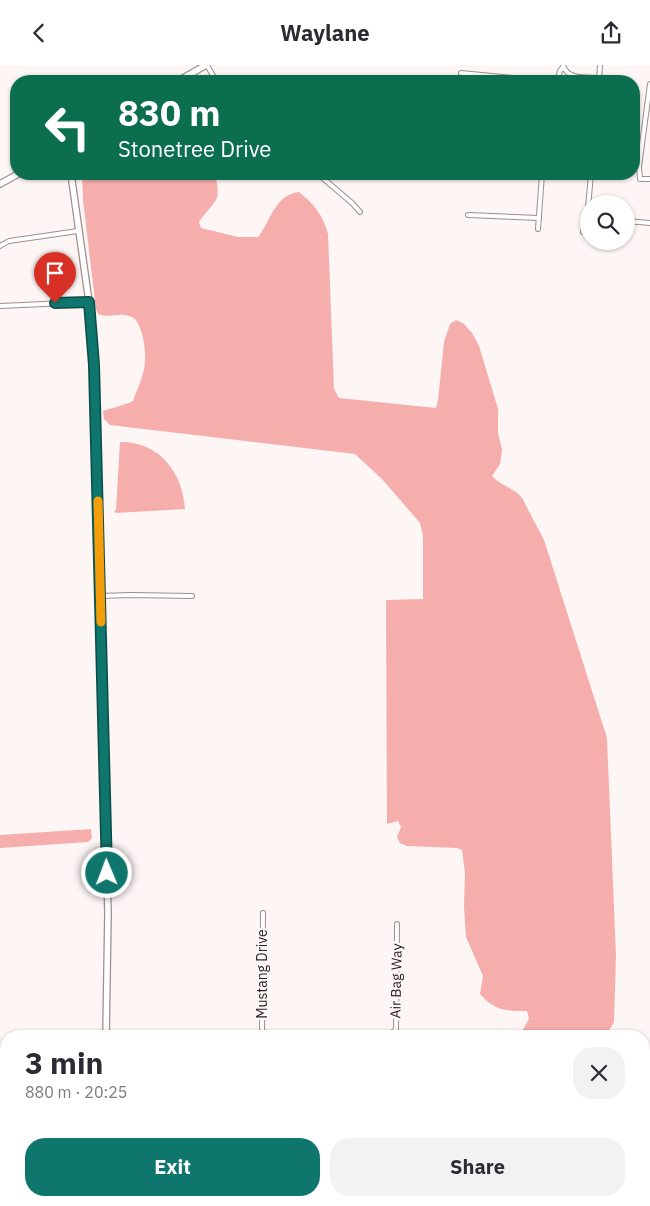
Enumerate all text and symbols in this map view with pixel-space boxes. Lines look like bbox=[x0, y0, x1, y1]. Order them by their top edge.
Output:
text: Waylane bbox=[280, 18, 370, 47]
icon: back bbox=[25, 19, 53, 47]
icon: share bbox=[597, 19, 625, 47]
text: 830 m bbox=[118, 90, 221, 136]
icon: left bbox=[35, 95, 100, 160]
text: Stonetree Drive bbox=[118, 134, 271, 163]
map controls bbox=[580, 195, 635, 250]
button: search bbox=[580, 195, 635, 250]
pin bbox=[34, 252, 76, 303]
icon: arrive bbox=[41, 259, 69, 287]
position arrow bbox=[80, 846, 132, 898]
street label: Mustang Drive bbox=[253, 929, 271, 1019]
street label: Air Bag Way bbox=[386, 943, 406, 1019]
text: 3 min bbox=[25, 1043, 103, 1082]
button: close bbox=[573, 1047, 625, 1099]
text: 880 m · 20:25 bbox=[25, 1082, 127, 1102]
button: Exit bbox=[25, 1138, 320, 1196]
button: Share bbox=[330, 1138, 625, 1196]

